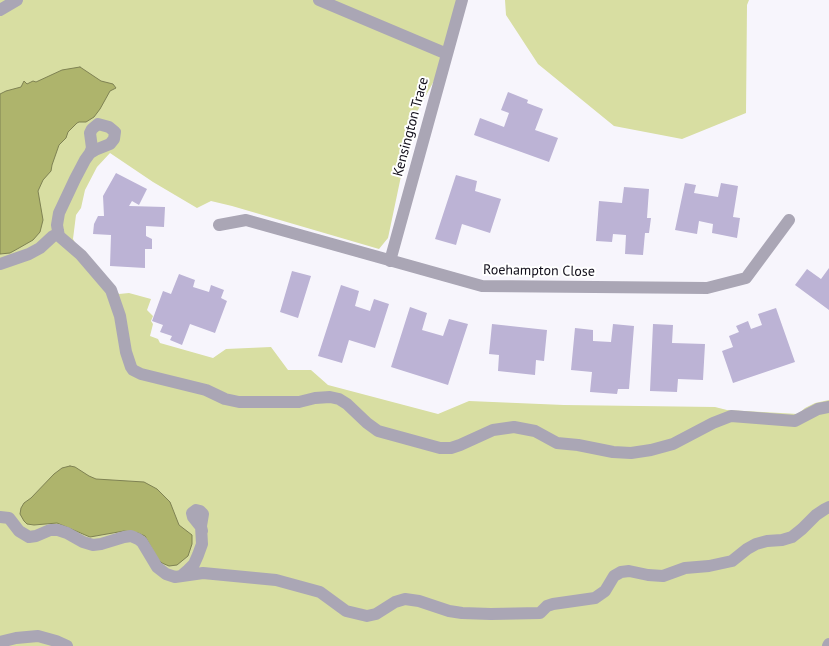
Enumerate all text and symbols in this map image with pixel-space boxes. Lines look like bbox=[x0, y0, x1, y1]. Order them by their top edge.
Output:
street label: Kensington Trace bbox=[390, 76, 432, 178]
street label: Roehampton Close bbox=[483, 262, 595, 280]

